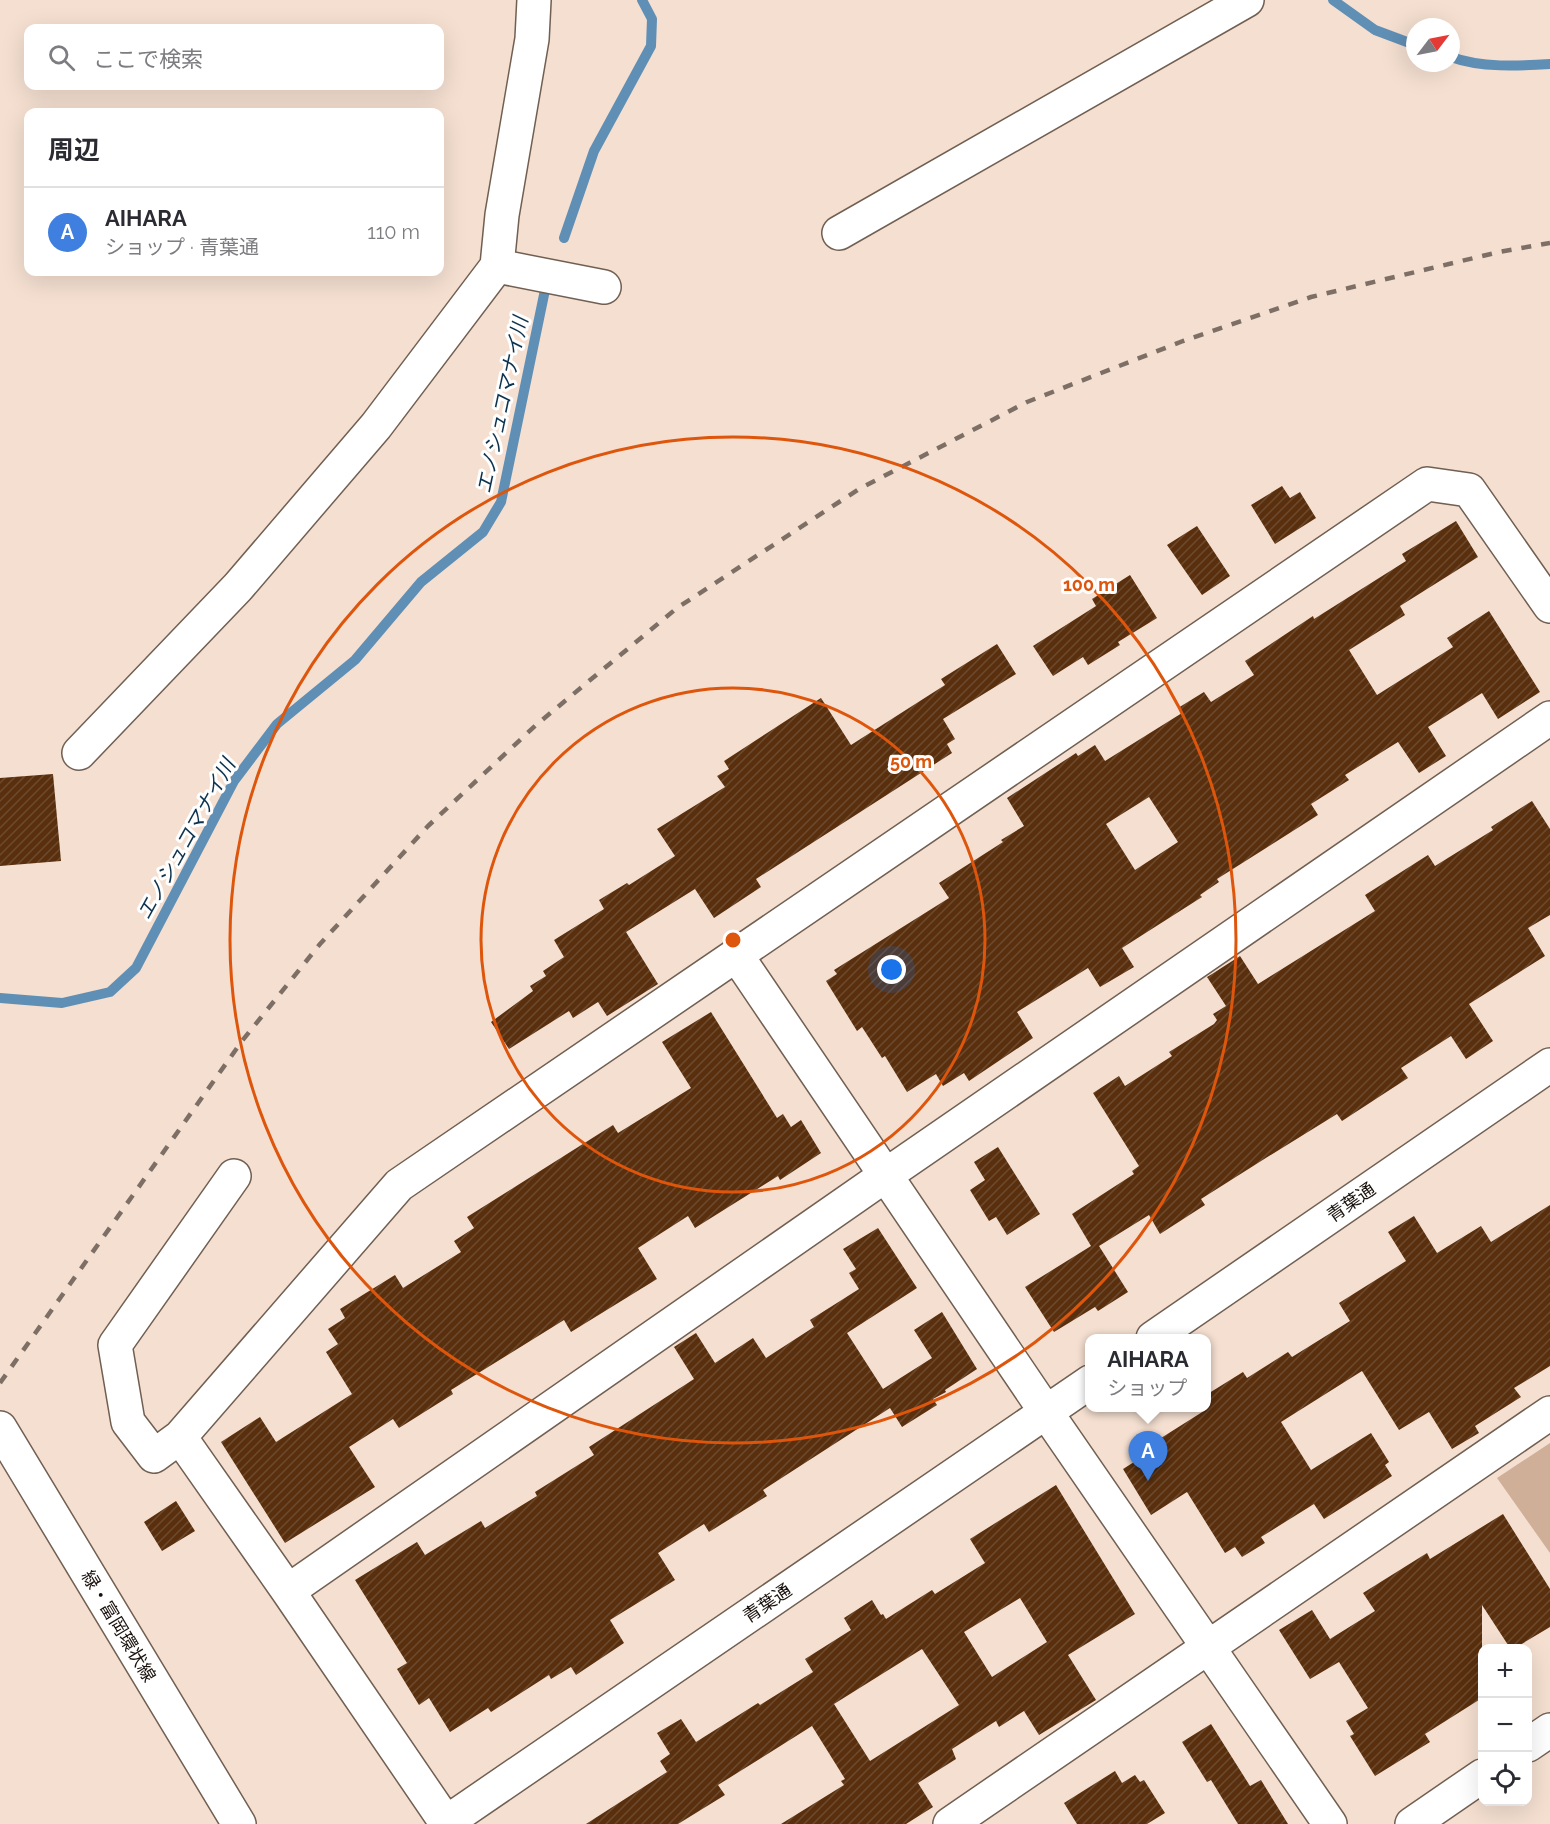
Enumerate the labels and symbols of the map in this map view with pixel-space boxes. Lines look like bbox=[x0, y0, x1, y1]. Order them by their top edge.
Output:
north arrow bbox=[1406, 18, 1460, 72]
water label: エノシュコマナイ川 bbox=[472, 313, 533, 496]
text: 100 m bbox=[1063, 574, 1115, 595]
text: 50 m bbox=[890, 751, 932, 772]
water label: エノシュコマナイ川 bbox=[132, 753, 241, 924]
centre of rings bbox=[723, 930, 743, 950]
your location bbox=[877, 955, 906, 984]
street label: 青葉通 bbox=[1323, 1178, 1379, 1226]
pin: A bbox=[1128, 1432, 1168, 1481]
street label: 緑・富岡環状線 bbox=[78, 1567, 160, 1685]
street label: 青葉通 bbox=[739, 1579, 795, 1627]

